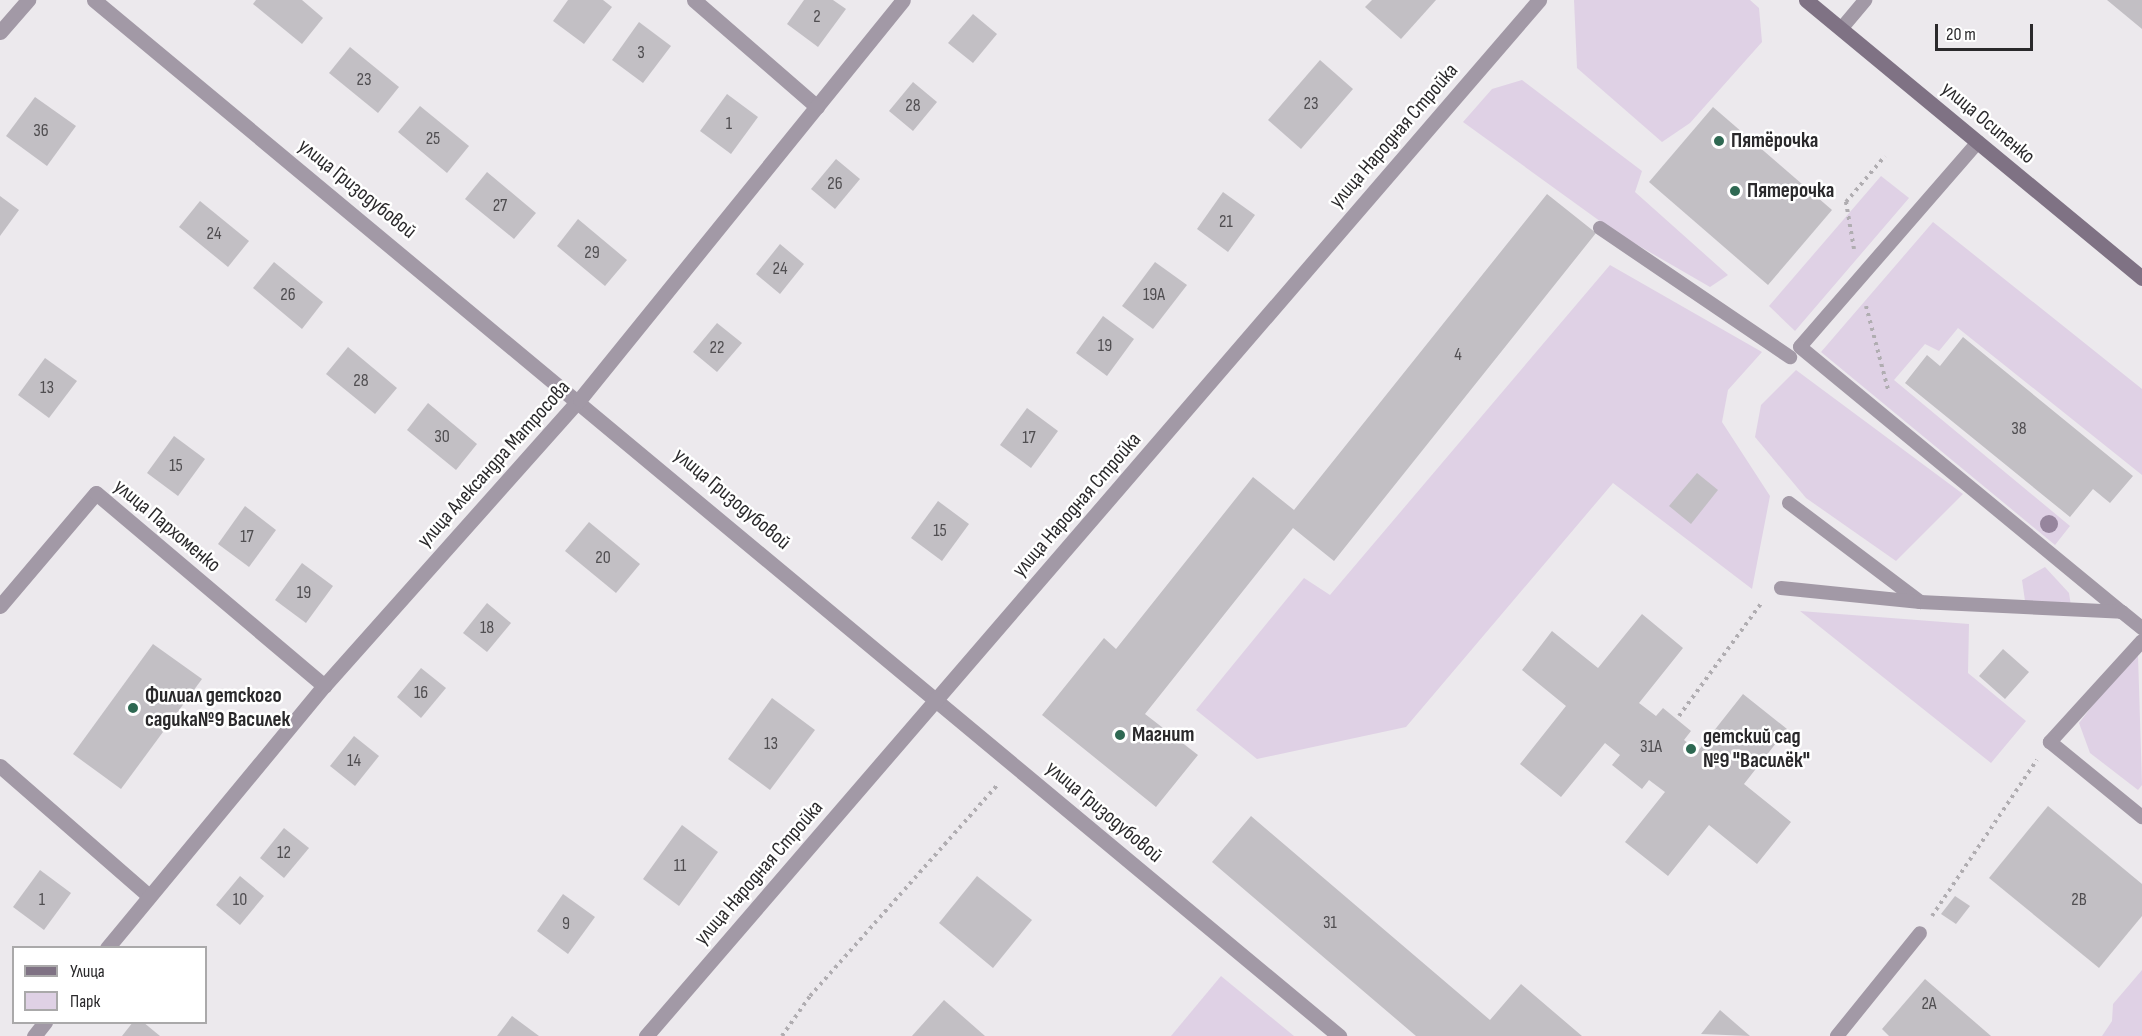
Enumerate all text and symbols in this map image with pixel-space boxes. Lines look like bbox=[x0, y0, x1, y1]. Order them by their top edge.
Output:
house number: 2 bbox=[813, 6, 821, 28]
scale bar bbox=[1938, 12, 2036, 50]
text: 20 m bbox=[1946, 24, 1976, 45]
house number: 3 bbox=[637, 42, 645, 64]
street label: улица Народная Стройка bbox=[1324, 59, 1464, 213]
house number: 23 bbox=[357, 69, 371, 91]
street label: улица Осипенко bbox=[1936, 77, 2040, 169]
house number: 23 bbox=[1304, 93, 1318, 115]
house number: 28 bbox=[905, 95, 921, 117]
house number: 1 bbox=[726, 113, 732, 135]
house number: 36 bbox=[33, 120, 49, 142]
house number: 25 bbox=[426, 128, 440, 150]
place label: Пятёрочка bbox=[1731, 128, 1818, 154]
street label: улица Гризодубовой bbox=[293, 134, 421, 244]
marker: Пятёрочка bbox=[1712, 134, 1726, 148]
house number: 26 bbox=[827, 173, 843, 195]
place label: Пятерочка bbox=[1747, 178, 1834, 204]
marker: Пятерочка bbox=[1728, 184, 1742, 198]
house number: 27 bbox=[493, 195, 507, 217]
house number: 21 bbox=[1219, 211, 1233, 233]
house number: 24 bbox=[207, 223, 221, 245]
house number: 29 bbox=[584, 242, 600, 264]
house number: 24 bbox=[773, 258, 787, 280]
house number: 26 bbox=[280, 284, 296, 306]
house number: 19А bbox=[1143, 284, 1165, 306]
house number: 19 bbox=[1098, 335, 1112, 357]
house number: 22 bbox=[710, 337, 724, 359]
house number: 4 bbox=[1454, 344, 1462, 366]
house number: 28 bbox=[353, 370, 369, 392]
street label: улица Александра Матросова bbox=[412, 375, 576, 553]
house number: 13 bbox=[40, 377, 54, 399]
house number: 38 bbox=[2011, 418, 2027, 440]
house number: 30 bbox=[434, 426, 450, 448]
house number: 17 bbox=[1022, 427, 1036, 449]
street label: улица Народная Стройка bbox=[1007, 428, 1147, 582]
street label: улица Гризодубовой bbox=[669, 443, 795, 555]
house number: 15 bbox=[169, 455, 183, 477]
street label: улица Пархоменко bbox=[108, 474, 226, 578]
house number: 15 bbox=[933, 520, 947, 542]
house number: 17 bbox=[240, 526, 254, 548]
house number: 20 bbox=[595, 547, 611, 569]
house number: 19 bbox=[297, 582, 311, 604]
house number: 18 bbox=[480, 617, 494, 639]
house number: 16 bbox=[414, 682, 428, 704]
place label: Филиал детского садика№9 Василек bbox=[145, 683, 290, 733]
marker: Филиал детского садика№9 Василек bbox=[126, 701, 140, 715]
place label: Магнит bbox=[1132, 722, 1194, 748]
place label: детский сад №9 "Василёк" bbox=[1703, 724, 1810, 774]
marker: Магнит bbox=[1113, 728, 1127, 742]
house number: 13 bbox=[764, 733, 778, 755]
house number: 31А bbox=[1640, 736, 1662, 758]
marker: детский сад №9 "Василёк" bbox=[1684, 742, 1698, 756]
house number: 14 bbox=[347, 750, 361, 772]
street label: улица Гризодубовой bbox=[1041, 756, 1167, 868]
street label: улица Народная Стройка bbox=[689, 796, 829, 950]
house number: 12 bbox=[277, 842, 291, 864]
house number: 11 bbox=[674, 855, 686, 877]
house number: 1 bbox=[39, 889, 45, 911]
house number: 10 bbox=[233, 889, 247, 911]
house number: 2В bbox=[2071, 889, 2087, 911]
house number: 31 bbox=[1323, 912, 1337, 934]
house number: 9 bbox=[562, 913, 570, 935]
legend bbox=[12, 946, 207, 1024]
text: Улица bbox=[70, 961, 105, 982]
text: Парк bbox=[70, 991, 100, 1012]
house number: 2А bbox=[1921, 993, 1937, 1015]

